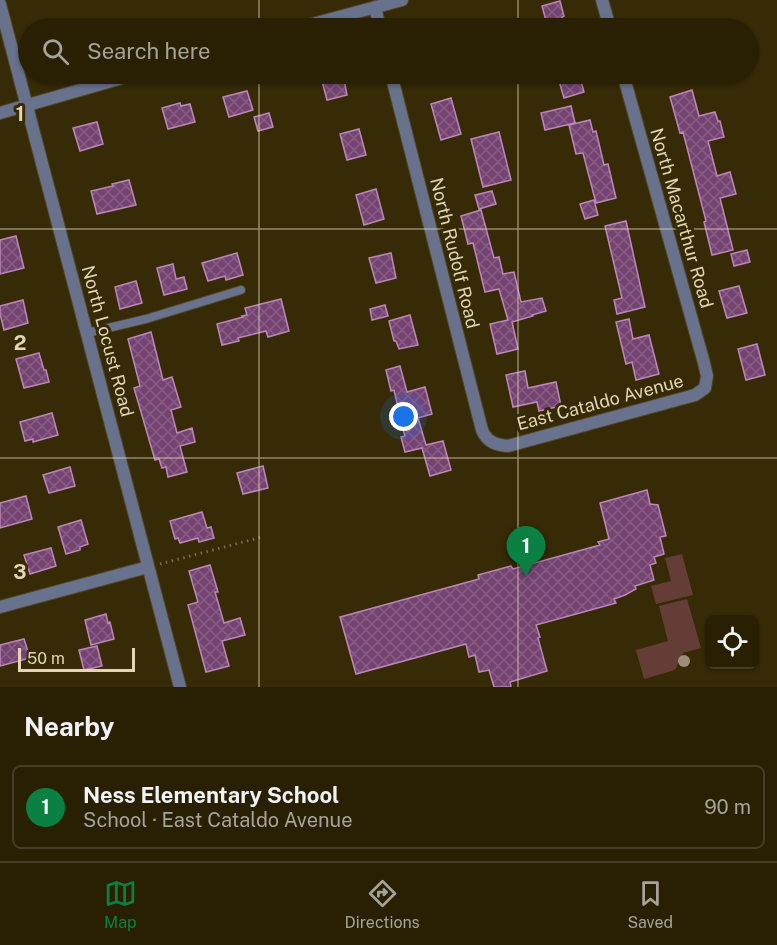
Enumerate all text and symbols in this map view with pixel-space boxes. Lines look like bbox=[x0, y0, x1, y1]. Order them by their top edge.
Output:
search box bbox=[18, 18, 759, 84]
icon: search bbox=[39, 35, 72, 68]
text: Search here bbox=[87, 38, 211, 64]
text: 1 bbox=[16, 102, 24, 126]
street label: North Macarthur Road bbox=[646, 126, 718, 310]
street label: North Rudolf Road bbox=[426, 175, 484, 331]
street label: North Locust Road bbox=[78, 263, 138, 419]
text: 2 bbox=[14, 331, 26, 355]
street label: East Cataldo Avenue bbox=[514, 370, 686, 434]
your location bbox=[389, 402, 418, 431]
pin: 1 bbox=[506, 526, 546, 576]
text: 3 bbox=[13, 560, 27, 584]
map controls bbox=[705, 615, 759, 669]
button: locate bbox=[705, 615, 759, 669]
scale bar bbox=[18, 645, 135, 672]
text: 50 m bbox=[27, 649, 65, 668]
text: Nearby bbox=[24, 711, 114, 742]
text: Ness Elementary School bbox=[83, 782, 339, 808]
text: 1 bbox=[41, 795, 50, 819]
text: 90 m bbox=[704, 795, 751, 819]
text: School · East Cataldo Avenue bbox=[83, 808, 353, 832]
tab: Map bbox=[104, 877, 137, 932]
tab: Directions bbox=[345, 877, 420, 932]
tab: Saved bbox=[627, 877, 673, 932]

